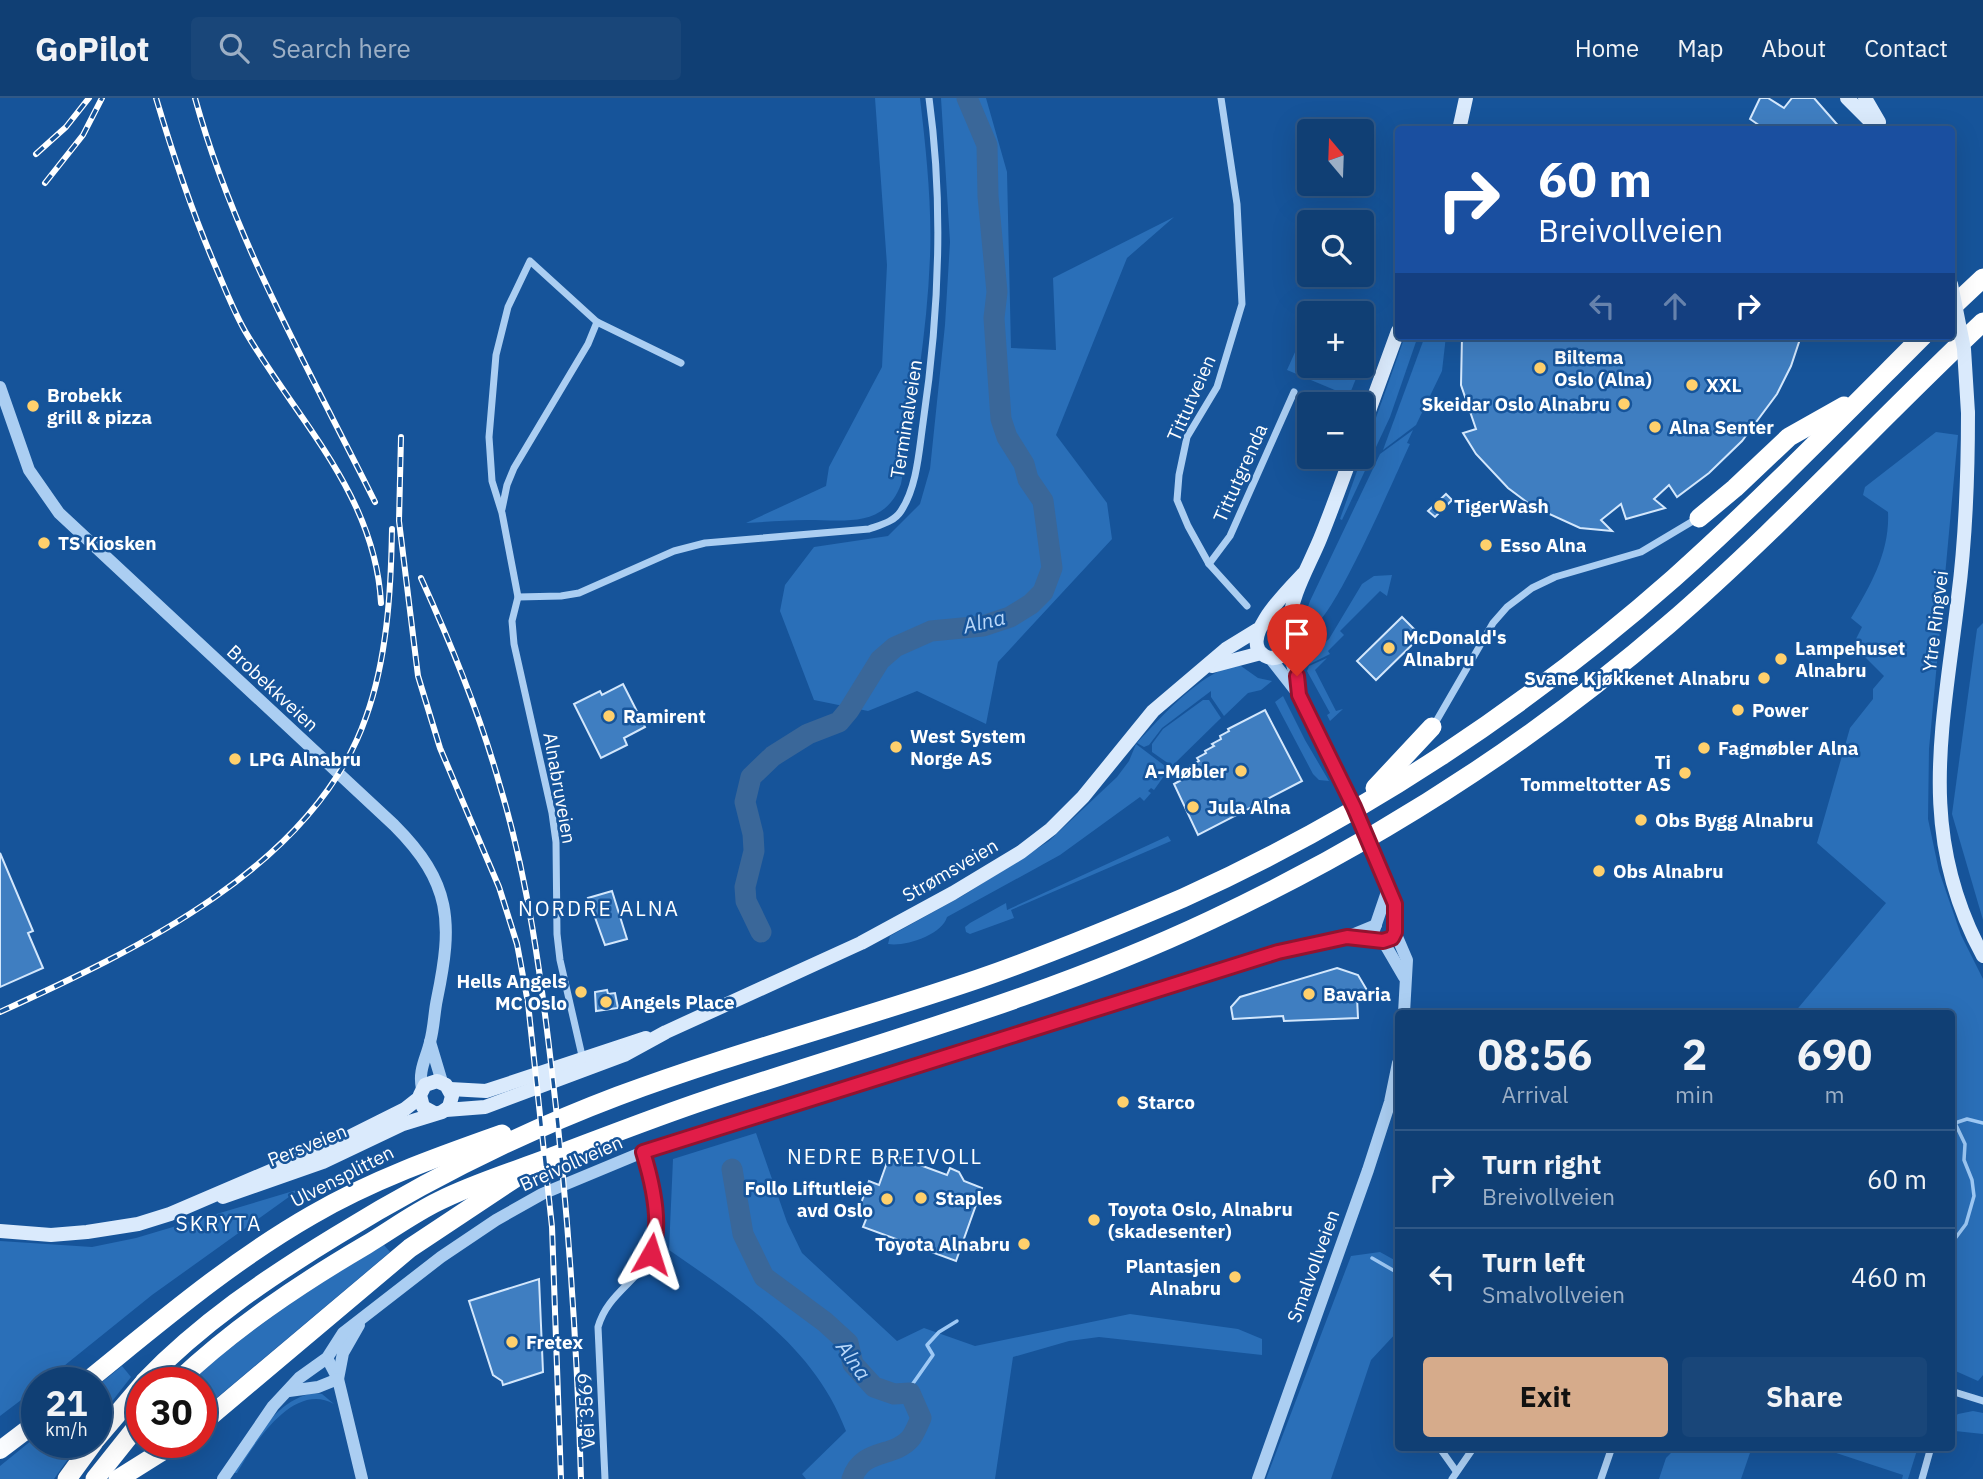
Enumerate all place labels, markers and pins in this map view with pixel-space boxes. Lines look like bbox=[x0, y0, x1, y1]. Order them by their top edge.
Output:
place label: Biltema Oslo (Alna) bbox=[1554, 345, 1652, 391]
marker: Biltema Oslo (Alna) bbox=[1532, 360, 1548, 376]
place label: XXL bbox=[1706, 373, 1742, 397]
marker: XXL bbox=[1684, 377, 1700, 393]
place label: Brobekk grill & pizza bbox=[47, 383, 152, 429]
place label: Skeidar Oslo Alnabru bbox=[1422, 392, 1610, 416]
marker: Skeidar Oslo Alnabru bbox=[1616, 396, 1632, 412]
marker: Brobekk grill & pizza bbox=[25, 398, 41, 414]
place label: Alna Senter bbox=[1669, 415, 1774, 439]
marker: Alna Senter bbox=[1647, 419, 1663, 435]
place label: TigerWash bbox=[1454, 494, 1549, 518]
marker: TigerWash bbox=[1432, 498, 1448, 514]
place label: TS Kiosken bbox=[58, 531, 157, 555]
place label: Esso Alna bbox=[1500, 533, 1587, 557]
marker: TS Kiosken bbox=[36, 535, 52, 551]
marker: Esso Alna bbox=[1478, 537, 1494, 553]
pin bbox=[1267, 604, 1327, 676]
place label: McDonald's Alnabru bbox=[1403, 625, 1506, 671]
place label: Lampehuset Alnabru bbox=[1795, 636, 1905, 682]
marker: McDonald's Alnabru bbox=[1381, 640, 1397, 656]
marker: Lampehuset Alnabru bbox=[1773, 651, 1789, 667]
place label: Svane Kjøkkenet Alnabru bbox=[1524, 666, 1750, 690]
marker: Svane Kjøkkenet Alnabru bbox=[1756, 670, 1772, 686]
place label: Power bbox=[1752, 698, 1809, 722]
marker: Power bbox=[1730, 702, 1746, 718]
place label: Ramirent bbox=[623, 704, 706, 728]
marker: Ramirent bbox=[601, 708, 617, 724]
place label: West System Norge AS bbox=[910, 724, 1026, 770]
place label: Fagmøbler Alna bbox=[1718, 736, 1859, 760]
marker: West System Norge AS bbox=[888, 739, 904, 755]
marker: Fagmøbler Alna bbox=[1696, 740, 1712, 756]
place label: LPG Alnabru bbox=[249, 747, 361, 771]
place label: Ti Tommeltotter AS bbox=[1520, 750, 1671, 796]
marker: LPG Alnabru bbox=[227, 751, 243, 767]
place label: A-Møbler bbox=[1145, 759, 1227, 783]
marker: A-Møbler bbox=[1233, 763, 1249, 779]
marker: Ti Tommeltotter AS bbox=[1677, 765, 1693, 781]
place label: Jula Alna bbox=[1207, 795, 1291, 819]
marker: Jula Alna bbox=[1185, 799, 1201, 815]
place label: Obs Bygg Alnabru bbox=[1655, 808, 1814, 832]
marker: Obs Bygg Alnabru bbox=[1633, 812, 1649, 828]
place label: Obs Alnabru bbox=[1613, 859, 1724, 883]
marker: Obs Alnabru bbox=[1591, 863, 1607, 879]
place label: Hells Angels MC Oslo bbox=[456, 969, 567, 1015]
place label: Bavaria bbox=[1323, 982, 1391, 1006]
marker: Hells Angels MC Oslo bbox=[573, 984, 589, 1000]
marker: Bavaria bbox=[1301, 986, 1317, 1002]
place label: Angels Place bbox=[620, 990, 735, 1014]
marker: Angels Place bbox=[598, 994, 614, 1010]
place label: Starco bbox=[1137, 1090, 1195, 1114]
marker: Starco bbox=[1115, 1094, 1131, 1110]
place label: Follo Liftutleie avd Oslo bbox=[744, 1176, 873, 1222]
place label: Staples bbox=[935, 1186, 1002, 1210]
marker: Staples bbox=[913, 1190, 929, 1206]
marker: Follo Liftutleie avd Oslo bbox=[879, 1191, 895, 1207]
place label: Toyota Oslo, Alnabru (skadesenter) bbox=[1108, 1197, 1293, 1243]
marker: Toyota Oslo, Alnabru (skadesenter) bbox=[1086, 1212, 1102, 1228]
place label: Toyota Alnabru bbox=[875, 1232, 1010, 1256]
marker: Toyota Alnabru bbox=[1016, 1236, 1032, 1252]
place label: Plantasjen Alnabru bbox=[1126, 1254, 1221, 1300]
marker: Plantasjen Alnabru bbox=[1227, 1269, 1243, 1285]
place label: Fretex bbox=[526, 1330, 583, 1354]
marker: Fretex bbox=[504, 1334, 520, 1350]

